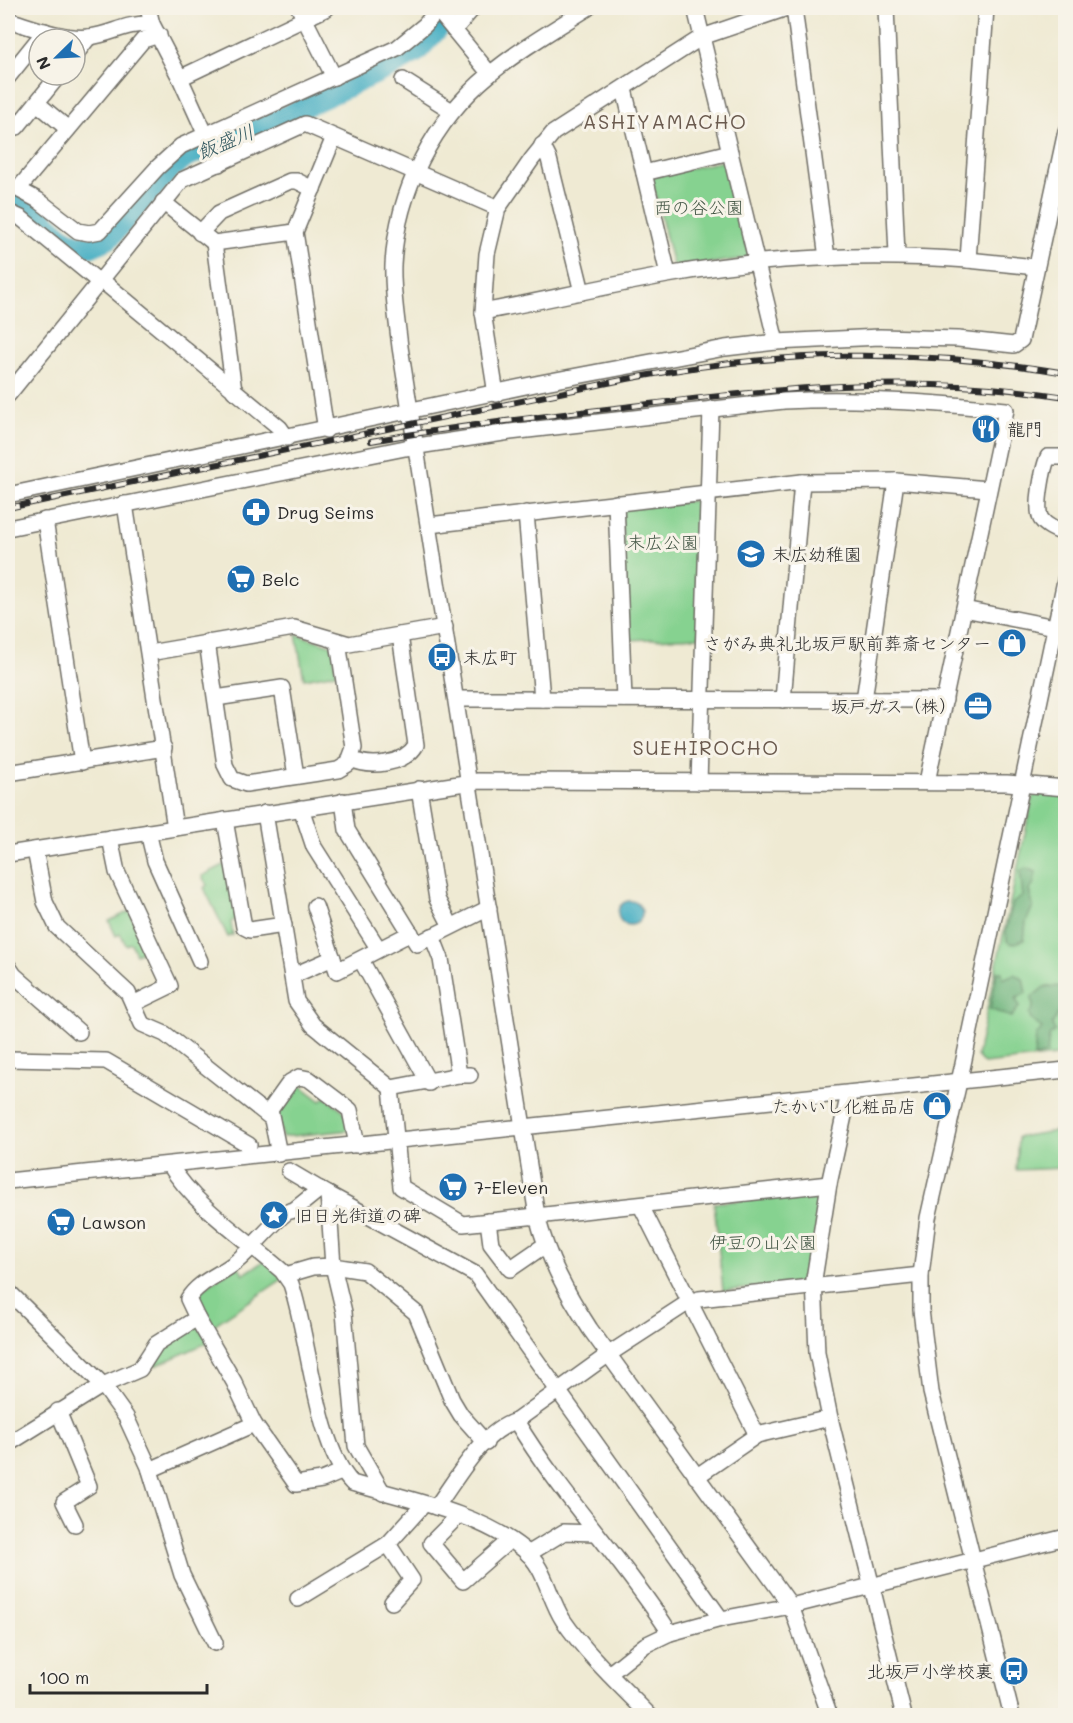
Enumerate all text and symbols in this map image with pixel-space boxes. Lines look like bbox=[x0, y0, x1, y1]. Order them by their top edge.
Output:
north arrow bbox=[27, 27, 87, 87]
text: N bbox=[31, 53, 55, 73]
district label: ASHIYAMACHO bbox=[583, 108, 747, 134]
water label: 飯盛川 bbox=[192, 118, 258, 164]
park label: 西の谷公園 bbox=[654, 195, 744, 219]
restaurant icon: 龍門 bbox=[970, 413, 1002, 445]
place label: 龍門 bbox=[1007, 417, 1043, 441]
pharmacy icon: Drug Seims bbox=[240, 496, 272, 528]
place label: Drug Seims bbox=[277, 500, 374, 524]
park label: 末広公園 bbox=[627, 530, 699, 554]
school or university icon: 末広幼稚園 bbox=[735, 538, 767, 570]
place label: 末広幼稚園 bbox=[772, 542, 862, 566]
supermarket icon: Belc bbox=[225, 563, 257, 595]
place label: Belc bbox=[262, 567, 299, 591]
shop icon: さがみ典礼北坂戸駅前葬斎センター bbox=[996, 627, 1028, 659]
place label: さがみ典礼北坂戸駅前葬斎センター bbox=[704, 631, 991, 655]
bus stop icon: 末広町 bbox=[426, 641, 458, 673]
place label: 末広町 bbox=[463, 645, 517, 669]
office icon: 坂戸ガス（株） bbox=[962, 690, 994, 722]
place label: 坂戸ガス（株） bbox=[831, 694, 957, 718]
district label: SUEHIROCHO bbox=[632, 734, 780, 760]
shop icon: たかいし化粧品店 bbox=[921, 1090, 953, 1122]
place label: たかいし化粧品店 bbox=[772, 1094, 916, 1118]
supermarket icon: 7-Eleven bbox=[437, 1171, 469, 1203]
place label: 7-Eleven bbox=[474, 1175, 548, 1199]
place icon: 旧日光街道の碑 bbox=[258, 1199, 290, 1231]
place label: 旧日光街道の碑 bbox=[295, 1203, 421, 1227]
supermarket icon: Lawson bbox=[45, 1206, 77, 1238]
place label: Lawson bbox=[82, 1210, 146, 1234]
park label: 伊豆の山公園 bbox=[709, 1230, 817, 1254]
bus stop icon: 北坂戸小学校裏 bbox=[998, 1655, 1030, 1687]
scale bar bbox=[30, 1657, 207, 1695]
place label: 北坂戸小学校裏 bbox=[867, 1659, 993, 1683]
text: 100 m bbox=[39, 1665, 89, 1689]

